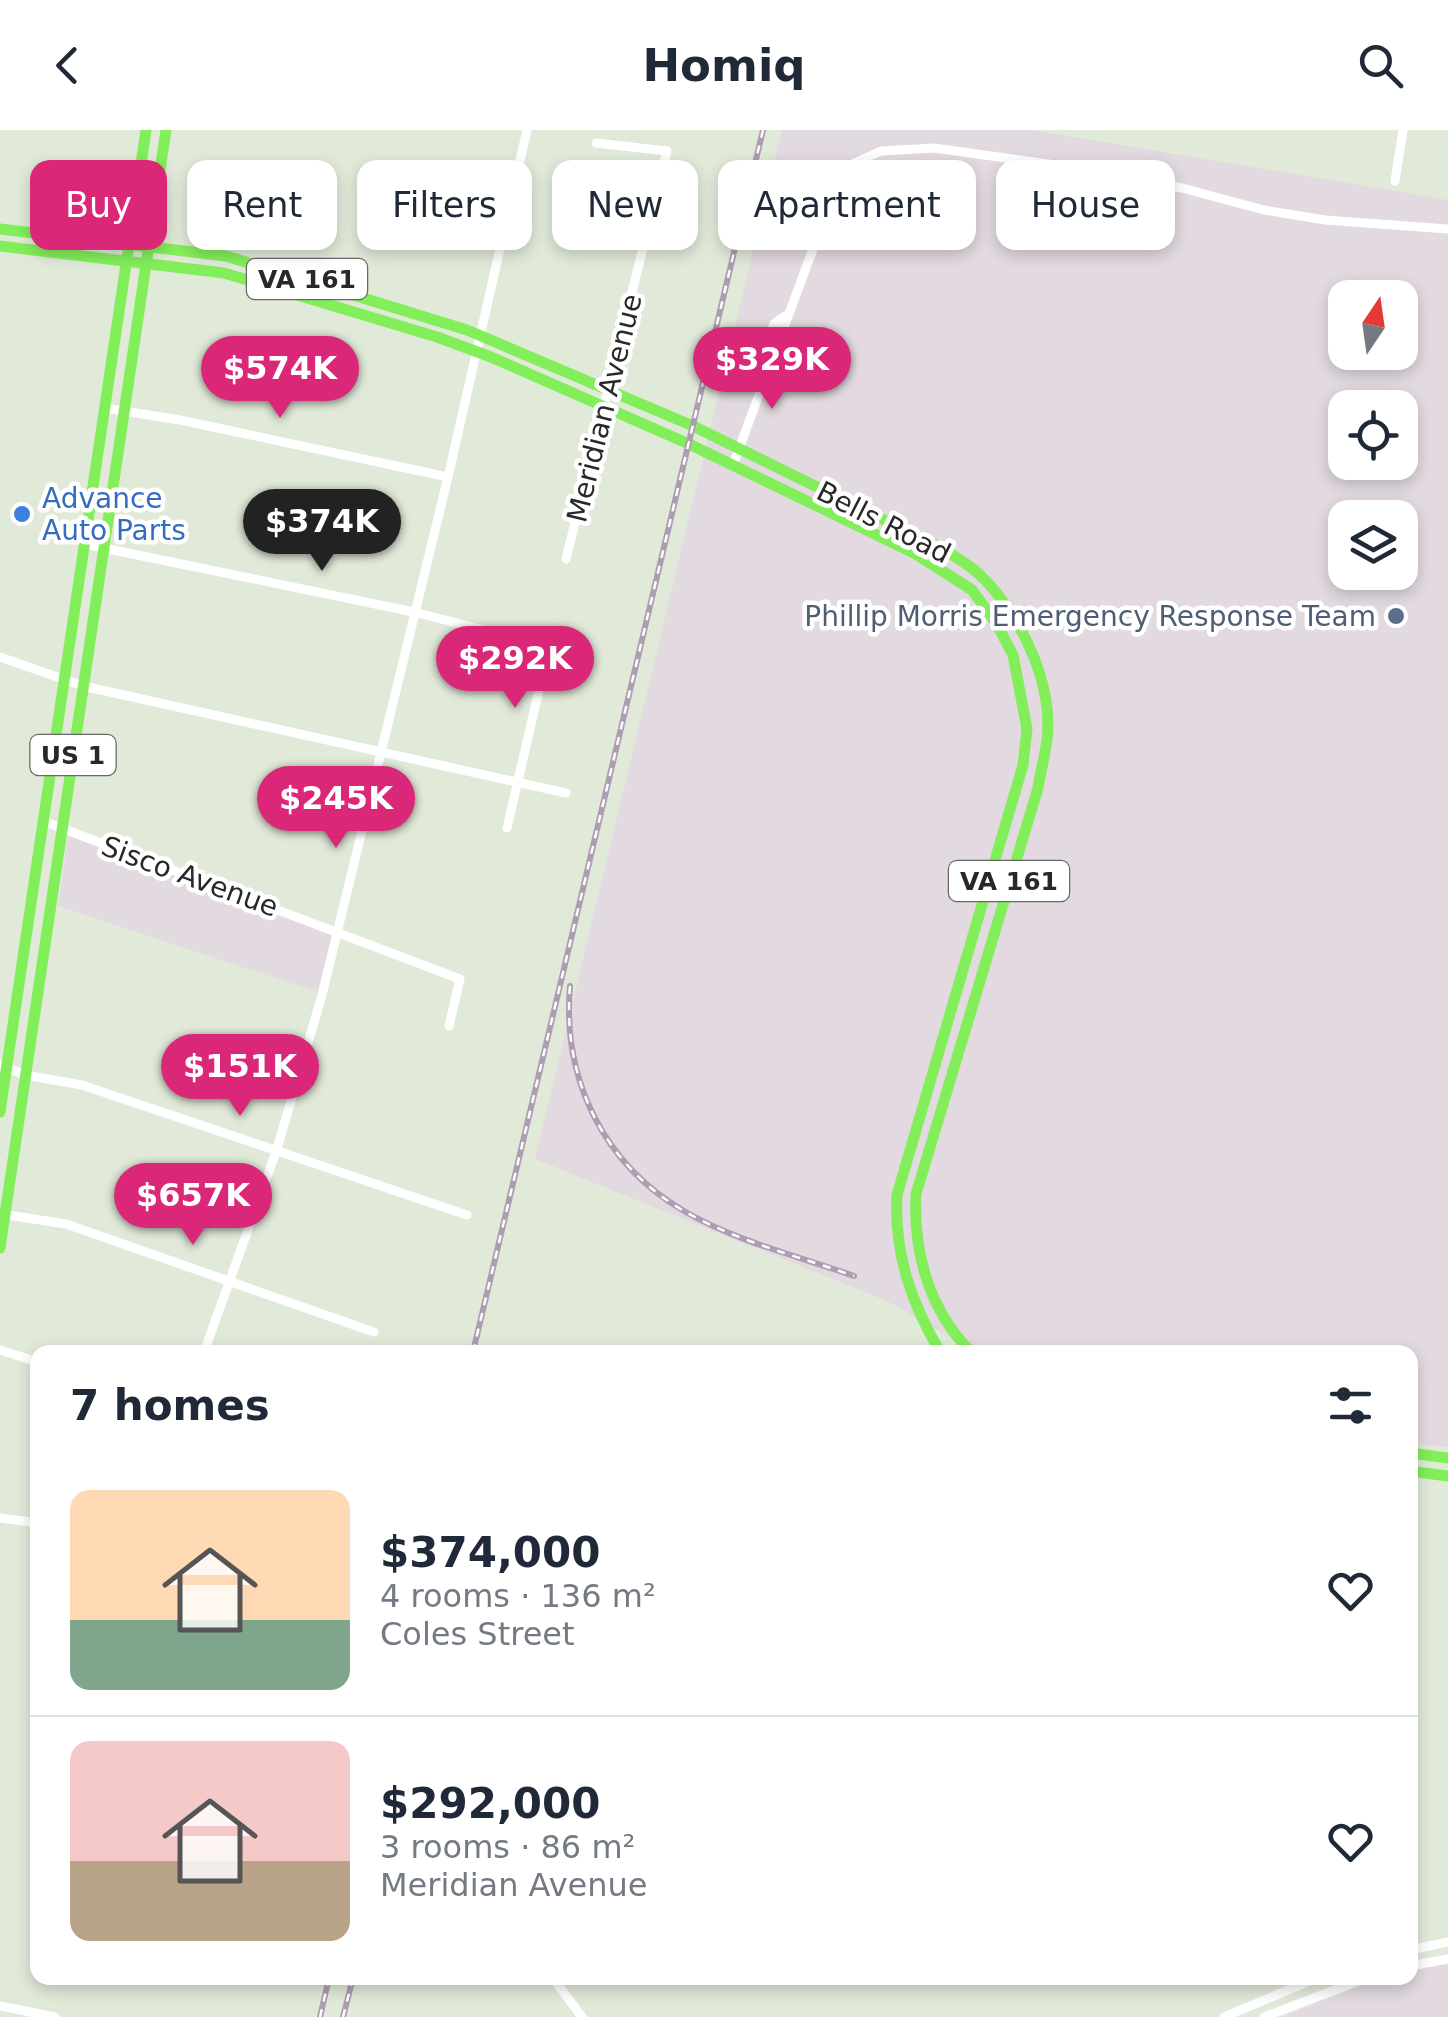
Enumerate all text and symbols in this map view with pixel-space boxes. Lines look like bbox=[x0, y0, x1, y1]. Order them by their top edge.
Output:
icon: back bbox=[40, 38, 95, 93]
icon: search bbox=[1353, 38, 1408, 93]
text: Homiq bbox=[642, 39, 806, 92]
chip: Buy bbox=[30, 160, 167, 250]
chip: Rent bbox=[187, 160, 337, 250]
chip: Filters bbox=[357, 160, 532, 250]
chip: New bbox=[552, 160, 698, 250]
chip: Apartment bbox=[718, 160, 976, 250]
chip: House bbox=[996, 160, 1175, 250]
road number: VA 161 bbox=[247, 259, 367, 299]
north arrow bbox=[1328, 280, 1418, 370]
map controls bbox=[1328, 280, 1418, 590]
street label: Meridian Avenue bbox=[560, 291, 649, 526]
pin: $329K bbox=[702, 327, 842, 412]
pin: $574K bbox=[210, 336, 350, 421]
text: $329K bbox=[715, 340, 829, 378]
text: $574K bbox=[223, 349, 337, 387]
button: locate bbox=[1328, 390, 1418, 480]
street label: Bells Road bbox=[811, 475, 956, 570]
place label: Advance Auto Parts bbox=[42, 482, 186, 547]
pin: $374K bbox=[252, 489, 392, 574]
button: layers bbox=[1328, 500, 1418, 590]
text: $374K bbox=[265, 502, 379, 540]
marker: Advance Auto Parts bbox=[11, 503, 33, 525]
place label: Phillip Morris Emergency Response Team bbox=[804, 600, 1376, 633]
marker: Phillip Morris Emergency Response Team bbox=[1385, 605, 1407, 627]
pin: $292K bbox=[445, 626, 585, 711]
text: $292K bbox=[458, 639, 572, 677]
road number: US 1 bbox=[30, 735, 116, 775]
pin: $245K bbox=[266, 766, 406, 851]
text: $245K bbox=[279, 779, 393, 817]
street label: Sisco Avenue bbox=[97, 829, 283, 924]
road number: VA 161 bbox=[949, 861, 1069, 901]
pin: $151K bbox=[170, 1034, 310, 1119]
text: $151K bbox=[183, 1047, 297, 1085]
pin: $657K bbox=[123, 1163, 263, 1248]
text: $657K bbox=[136, 1176, 250, 1214]
icon: filters bbox=[1323, 1378, 1378, 1433]
text: 7 homes bbox=[70, 1381, 270, 1430]
text: $374,000 bbox=[380, 1528, 601, 1577]
icon: home bbox=[150, 1530, 270, 1650]
icon: heart bbox=[1323, 1563, 1378, 1618]
text: 4 rooms · 136 m² bbox=[380, 1577, 656, 1615]
text: Coles Street bbox=[380, 1615, 575, 1653]
text: $292,000 bbox=[380, 1779, 601, 1828]
icon: home bbox=[150, 1781, 270, 1901]
icon: heart bbox=[1323, 1814, 1378, 1869]
text: 3 rooms · 86 m² bbox=[380, 1828, 635, 1866]
text: Meridian Avenue bbox=[380, 1866, 648, 1904]

